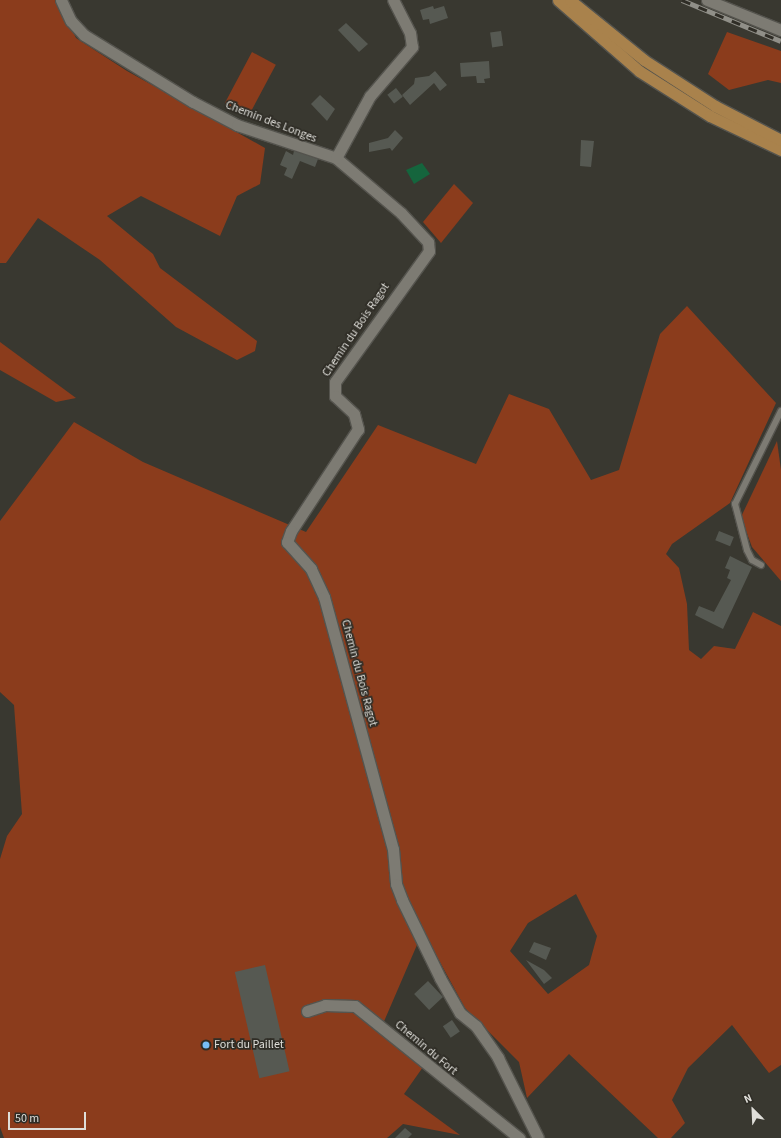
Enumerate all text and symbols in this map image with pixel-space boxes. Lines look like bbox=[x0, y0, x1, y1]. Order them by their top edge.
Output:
street label: Chemin des Longes bbox=[223, 98, 319, 146]
street label: Chemin du Bois Ragot bbox=[319, 280, 393, 380]
street label: Chemin du Bois Ragot bbox=[338, 618, 380, 728]
street label: Chemin du Fort bbox=[392, 1018, 460, 1078]
place label: Fort du Paillet bbox=[214, 1038, 284, 1052]
marker: Fort du Paillet bbox=[201, 1040, 211, 1050]
north arrow bbox=[733, 1090, 773, 1130]
text: N bbox=[742, 1090, 754, 1107]
scale bar bbox=[10, 1104, 88, 1130]
text: 50 m bbox=[15, 1110, 39, 1127]

